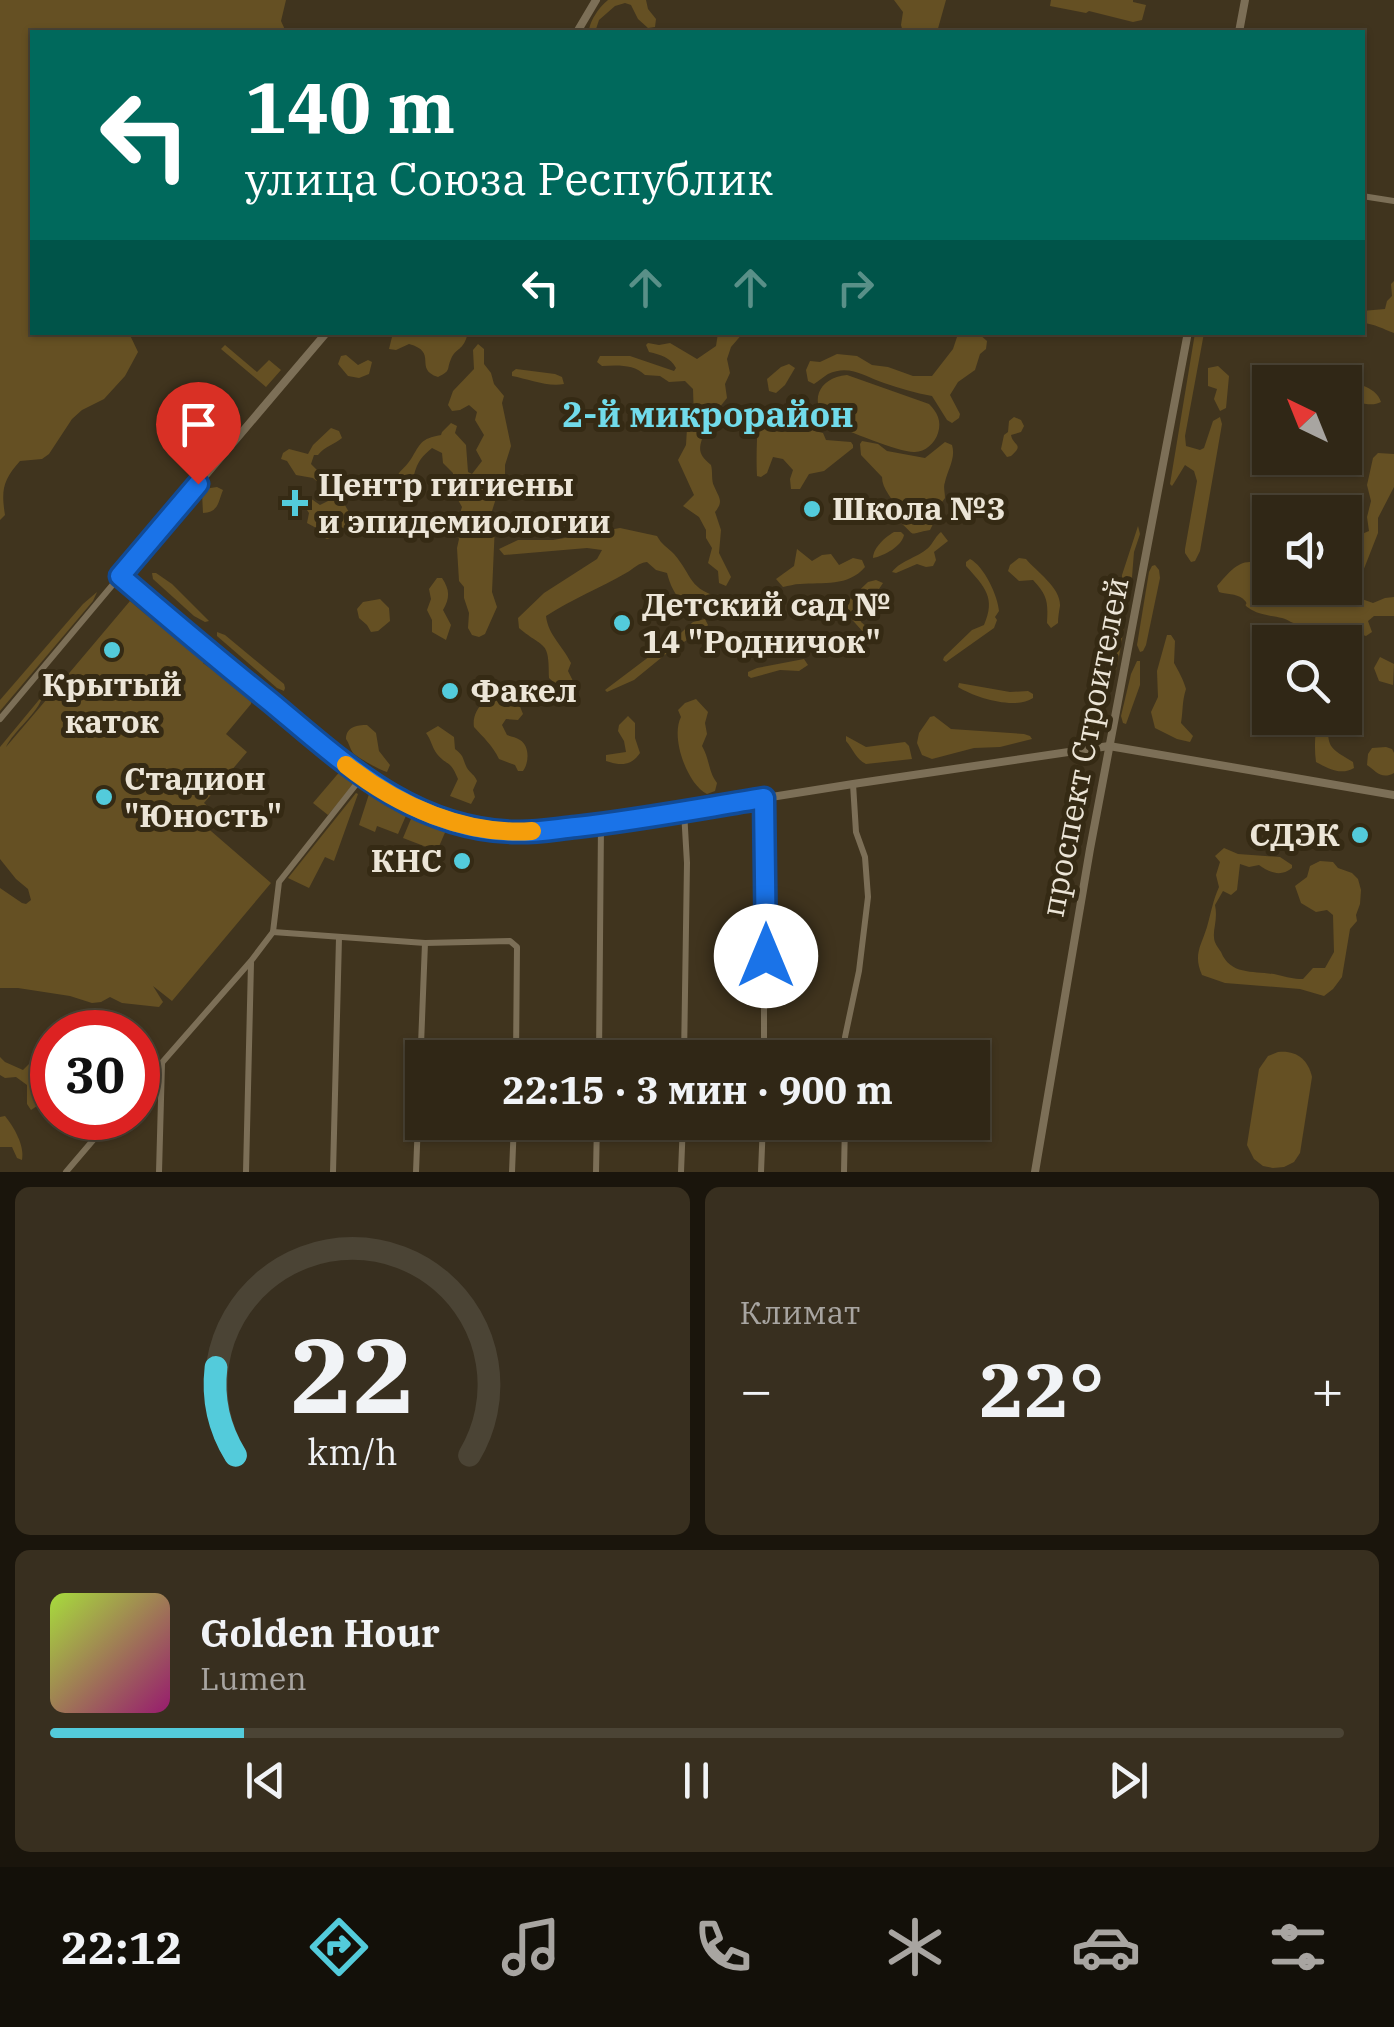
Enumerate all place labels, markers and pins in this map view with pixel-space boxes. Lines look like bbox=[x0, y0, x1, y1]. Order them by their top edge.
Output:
pin bbox=[156, 382, 241, 485]
place label: Центр гигиены и эпидемиологии bbox=[318, 463, 611, 542]
place label: Школа №3 bbox=[832, 487, 1006, 529]
marker: Центр гигиены и эпидемиологии bbox=[282, 490, 308, 516]
marker: Школа №3 bbox=[801, 498, 823, 520]
place label: Детский сад № 14 "Родничок" bbox=[642, 583, 891, 662]
marker: Детский сад № 14 "Родничок" bbox=[611, 612, 633, 634]
marker: Крытый каток bbox=[101, 639, 123, 661]
place label: Крытый каток bbox=[42, 663, 182, 742]
place label: Факел bbox=[470, 669, 577, 711]
marker: Факел bbox=[439, 680, 461, 702]
place label: Стадион "Юность" bbox=[124, 757, 282, 836]
marker: Стадион "Юность" bbox=[93, 786, 115, 808]
place label: СДЭК bbox=[1249, 813, 1340, 855]
marker: СДЭК bbox=[1349, 824, 1371, 846]
place label: КНС bbox=[371, 839, 442, 881]
marker: КНС bbox=[451, 850, 473, 872]

